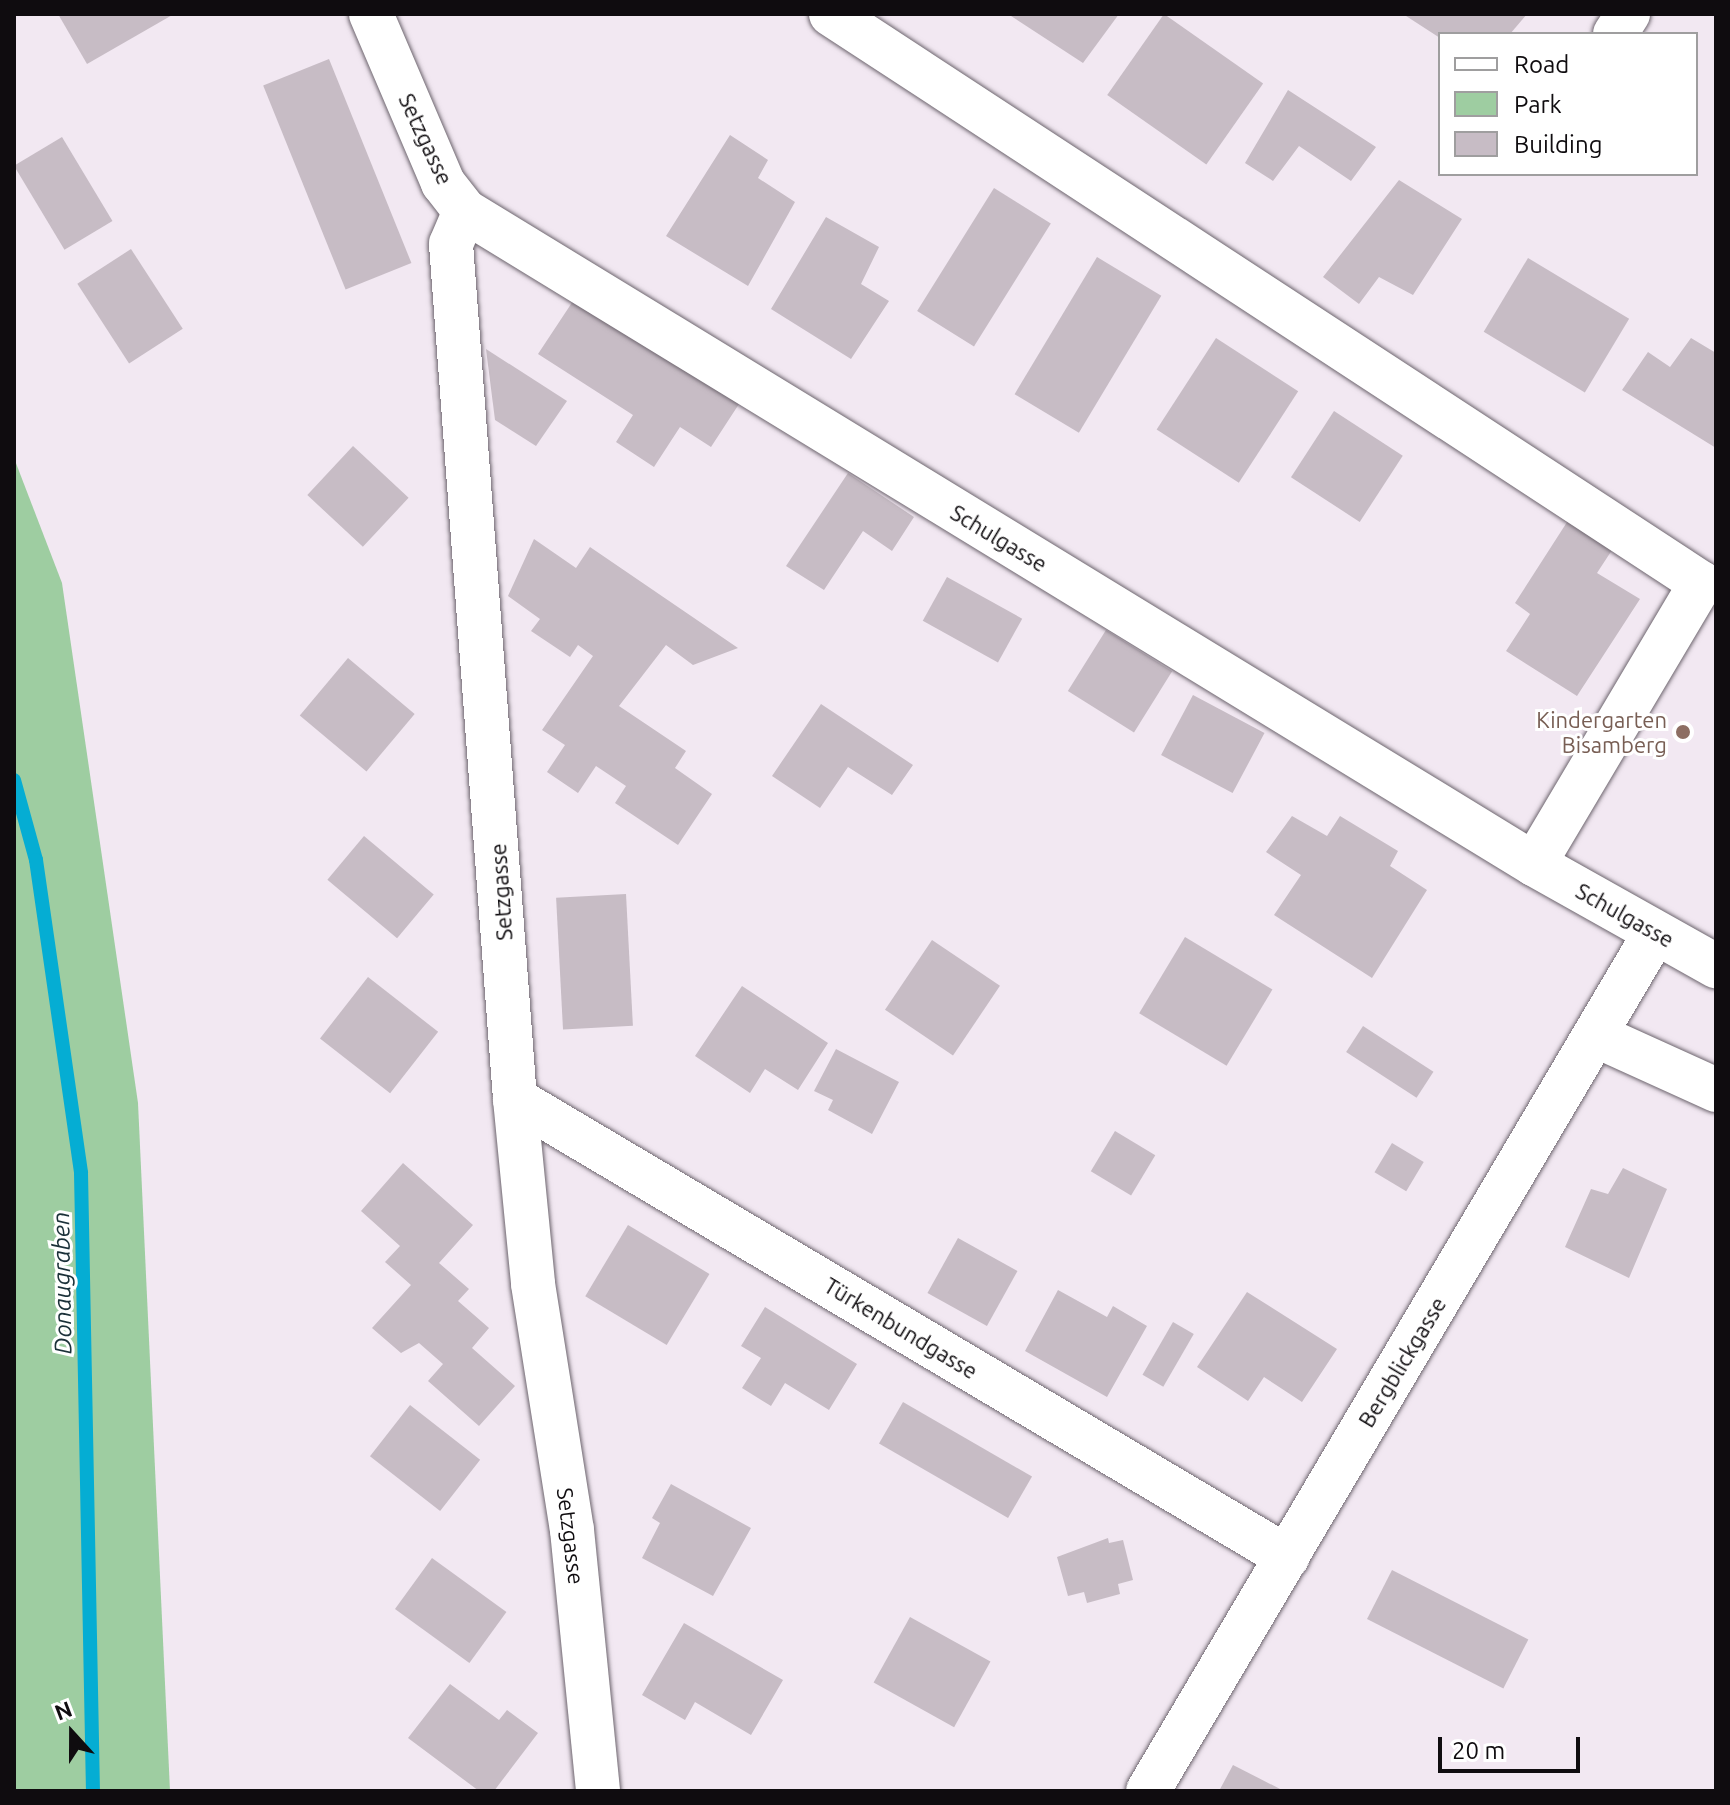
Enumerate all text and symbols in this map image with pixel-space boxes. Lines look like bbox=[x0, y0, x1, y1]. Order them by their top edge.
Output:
legend bbox=[1438, 32, 1698, 176]
text: Road bbox=[1514, 51, 1569, 78]
street label: Setzgasse bbox=[393, 89, 459, 189]
text: Park bbox=[1514, 91, 1562, 118]
text: Building bbox=[1514, 131, 1602, 158]
street label: Schulgasse bbox=[946, 499, 1052, 577]
place label: Kindergarten Bisamberg bbox=[1536, 706, 1667, 758]
marker: Kindergarten Bisamberg bbox=[1674, 723, 1692, 741]
street label: Setzgasse bbox=[484, 843, 518, 941]
street label: Schulgasse bbox=[1571, 877, 1679, 953]
water label: Donaugraben bbox=[46, 1211, 78, 1355]
street label: Türkenbundgasse bbox=[820, 1272, 982, 1384]
street label: Bergblickgasse bbox=[1353, 1292, 1451, 1432]
street label: Setzgasse bbox=[552, 1486, 590, 1586]
north arrow bbox=[32, 1693, 112, 1773]
text: N bbox=[51, 1696, 75, 1725]
scale bar bbox=[1442, 1721, 1584, 1771]
text: 20 m bbox=[1452, 1737, 1505, 1764]

